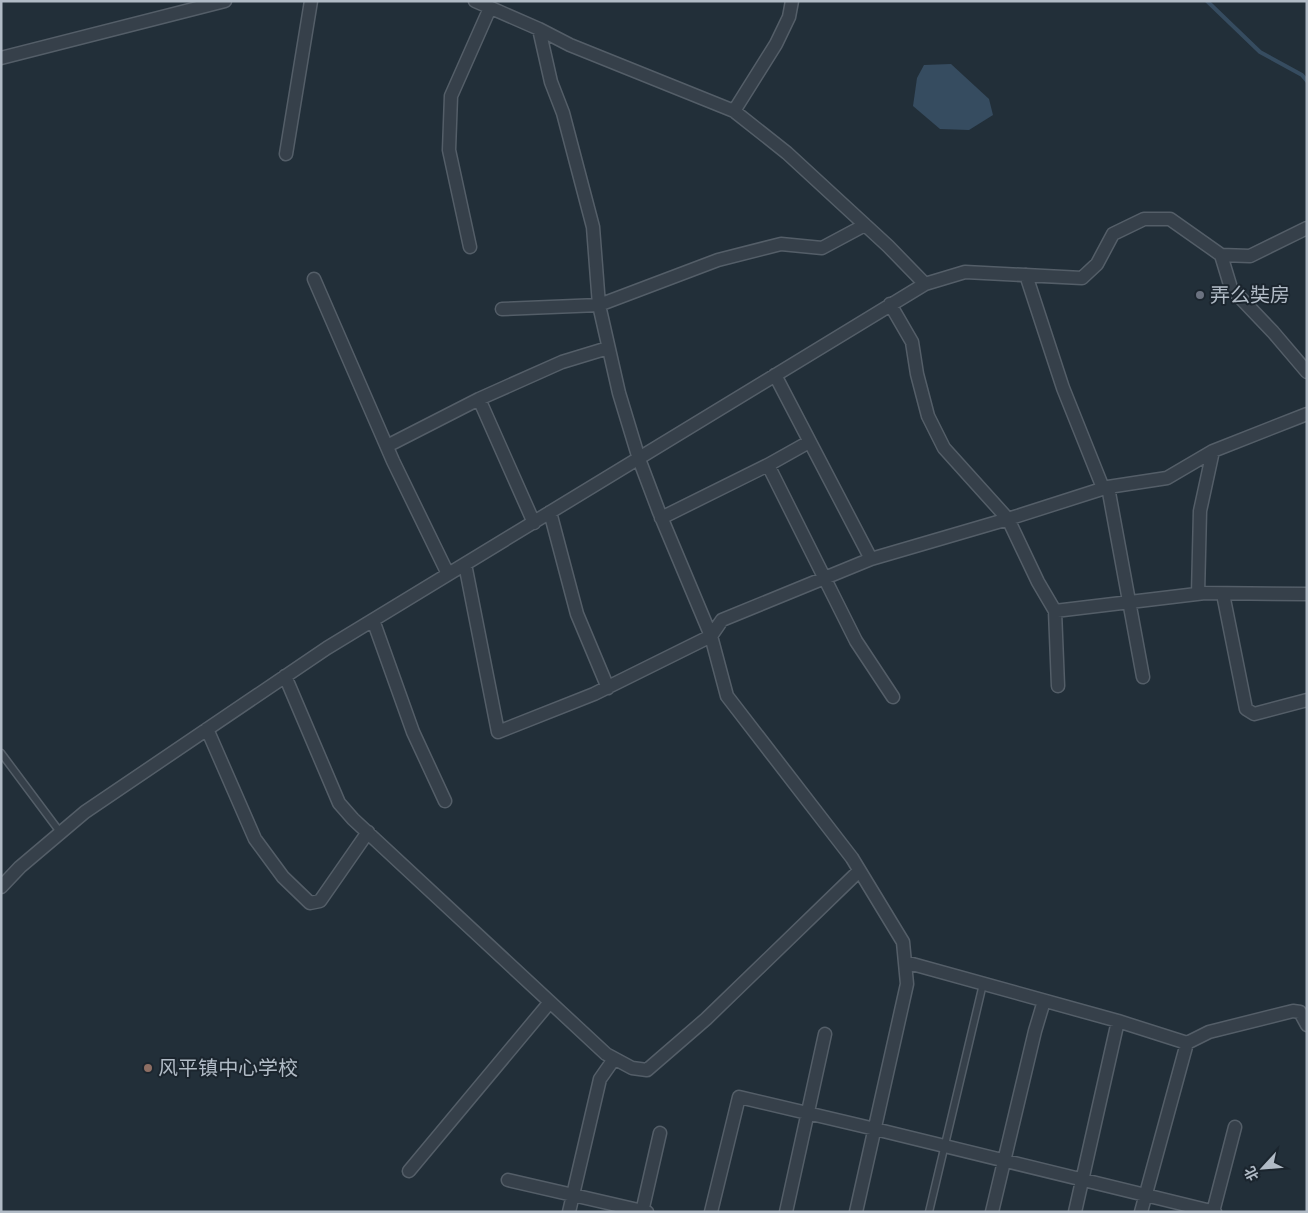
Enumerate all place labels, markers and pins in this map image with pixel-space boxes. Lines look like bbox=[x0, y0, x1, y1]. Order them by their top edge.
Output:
place label: 弄么奘房 bbox=[1210, 281, 1290, 310]
marker: 弄么奘房 bbox=[1194, 289, 1206, 301]
place label: 风平镇中心学校 bbox=[158, 1054, 298, 1083]
marker: 风平镇中心学校 bbox=[142, 1062, 154, 1074]

